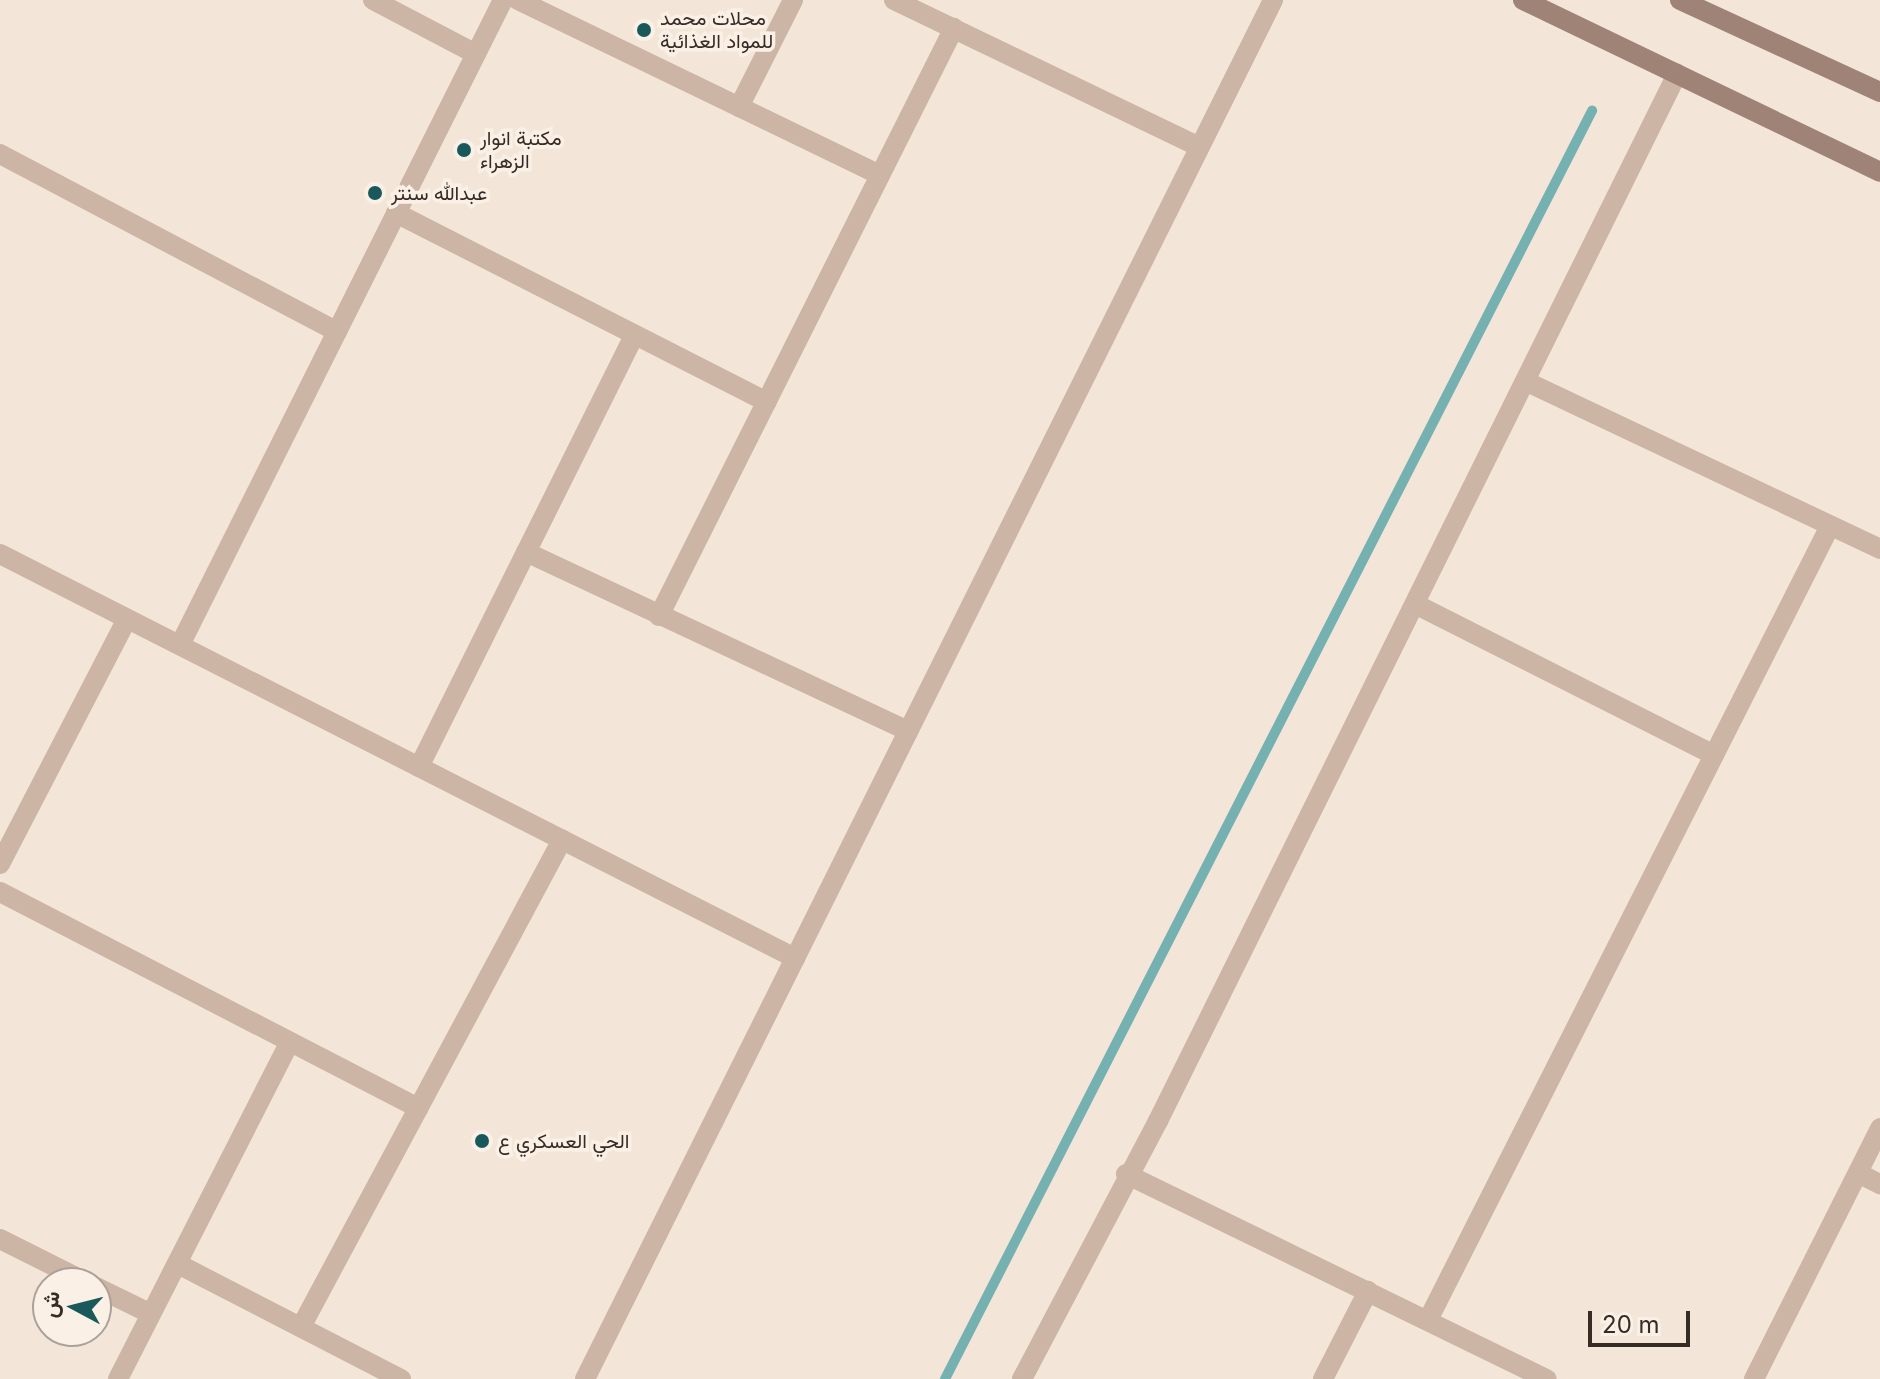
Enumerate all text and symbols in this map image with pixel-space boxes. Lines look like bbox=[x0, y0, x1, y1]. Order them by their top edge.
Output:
place label: محلات محمد للمواد الغذائية bbox=[660, 6, 773, 53]
marker: محلات محمد للمواد الغذائية bbox=[635, 21, 653, 39]
place label: مكتبة انوار الزهراء bbox=[480, 126, 562, 173]
marker: مكتبة انوار الزهراء bbox=[455, 141, 473, 159]
place label: عبدالله سنتر bbox=[391, 181, 487, 205]
marker: عبدالله سنتر bbox=[366, 184, 384, 202]
place label: الحي العسكري ع bbox=[498, 1129, 629, 1153]
marker: الحي العسكري ع bbox=[473, 1132, 491, 1150]
north arrow bbox=[32, 1267, 112, 1347]
text: ش bbox=[36, 1290, 65, 1319]
scale bar bbox=[1592, 1295, 1694, 1345]
text: 20 m bbox=[1602, 1310, 1660, 1339]

